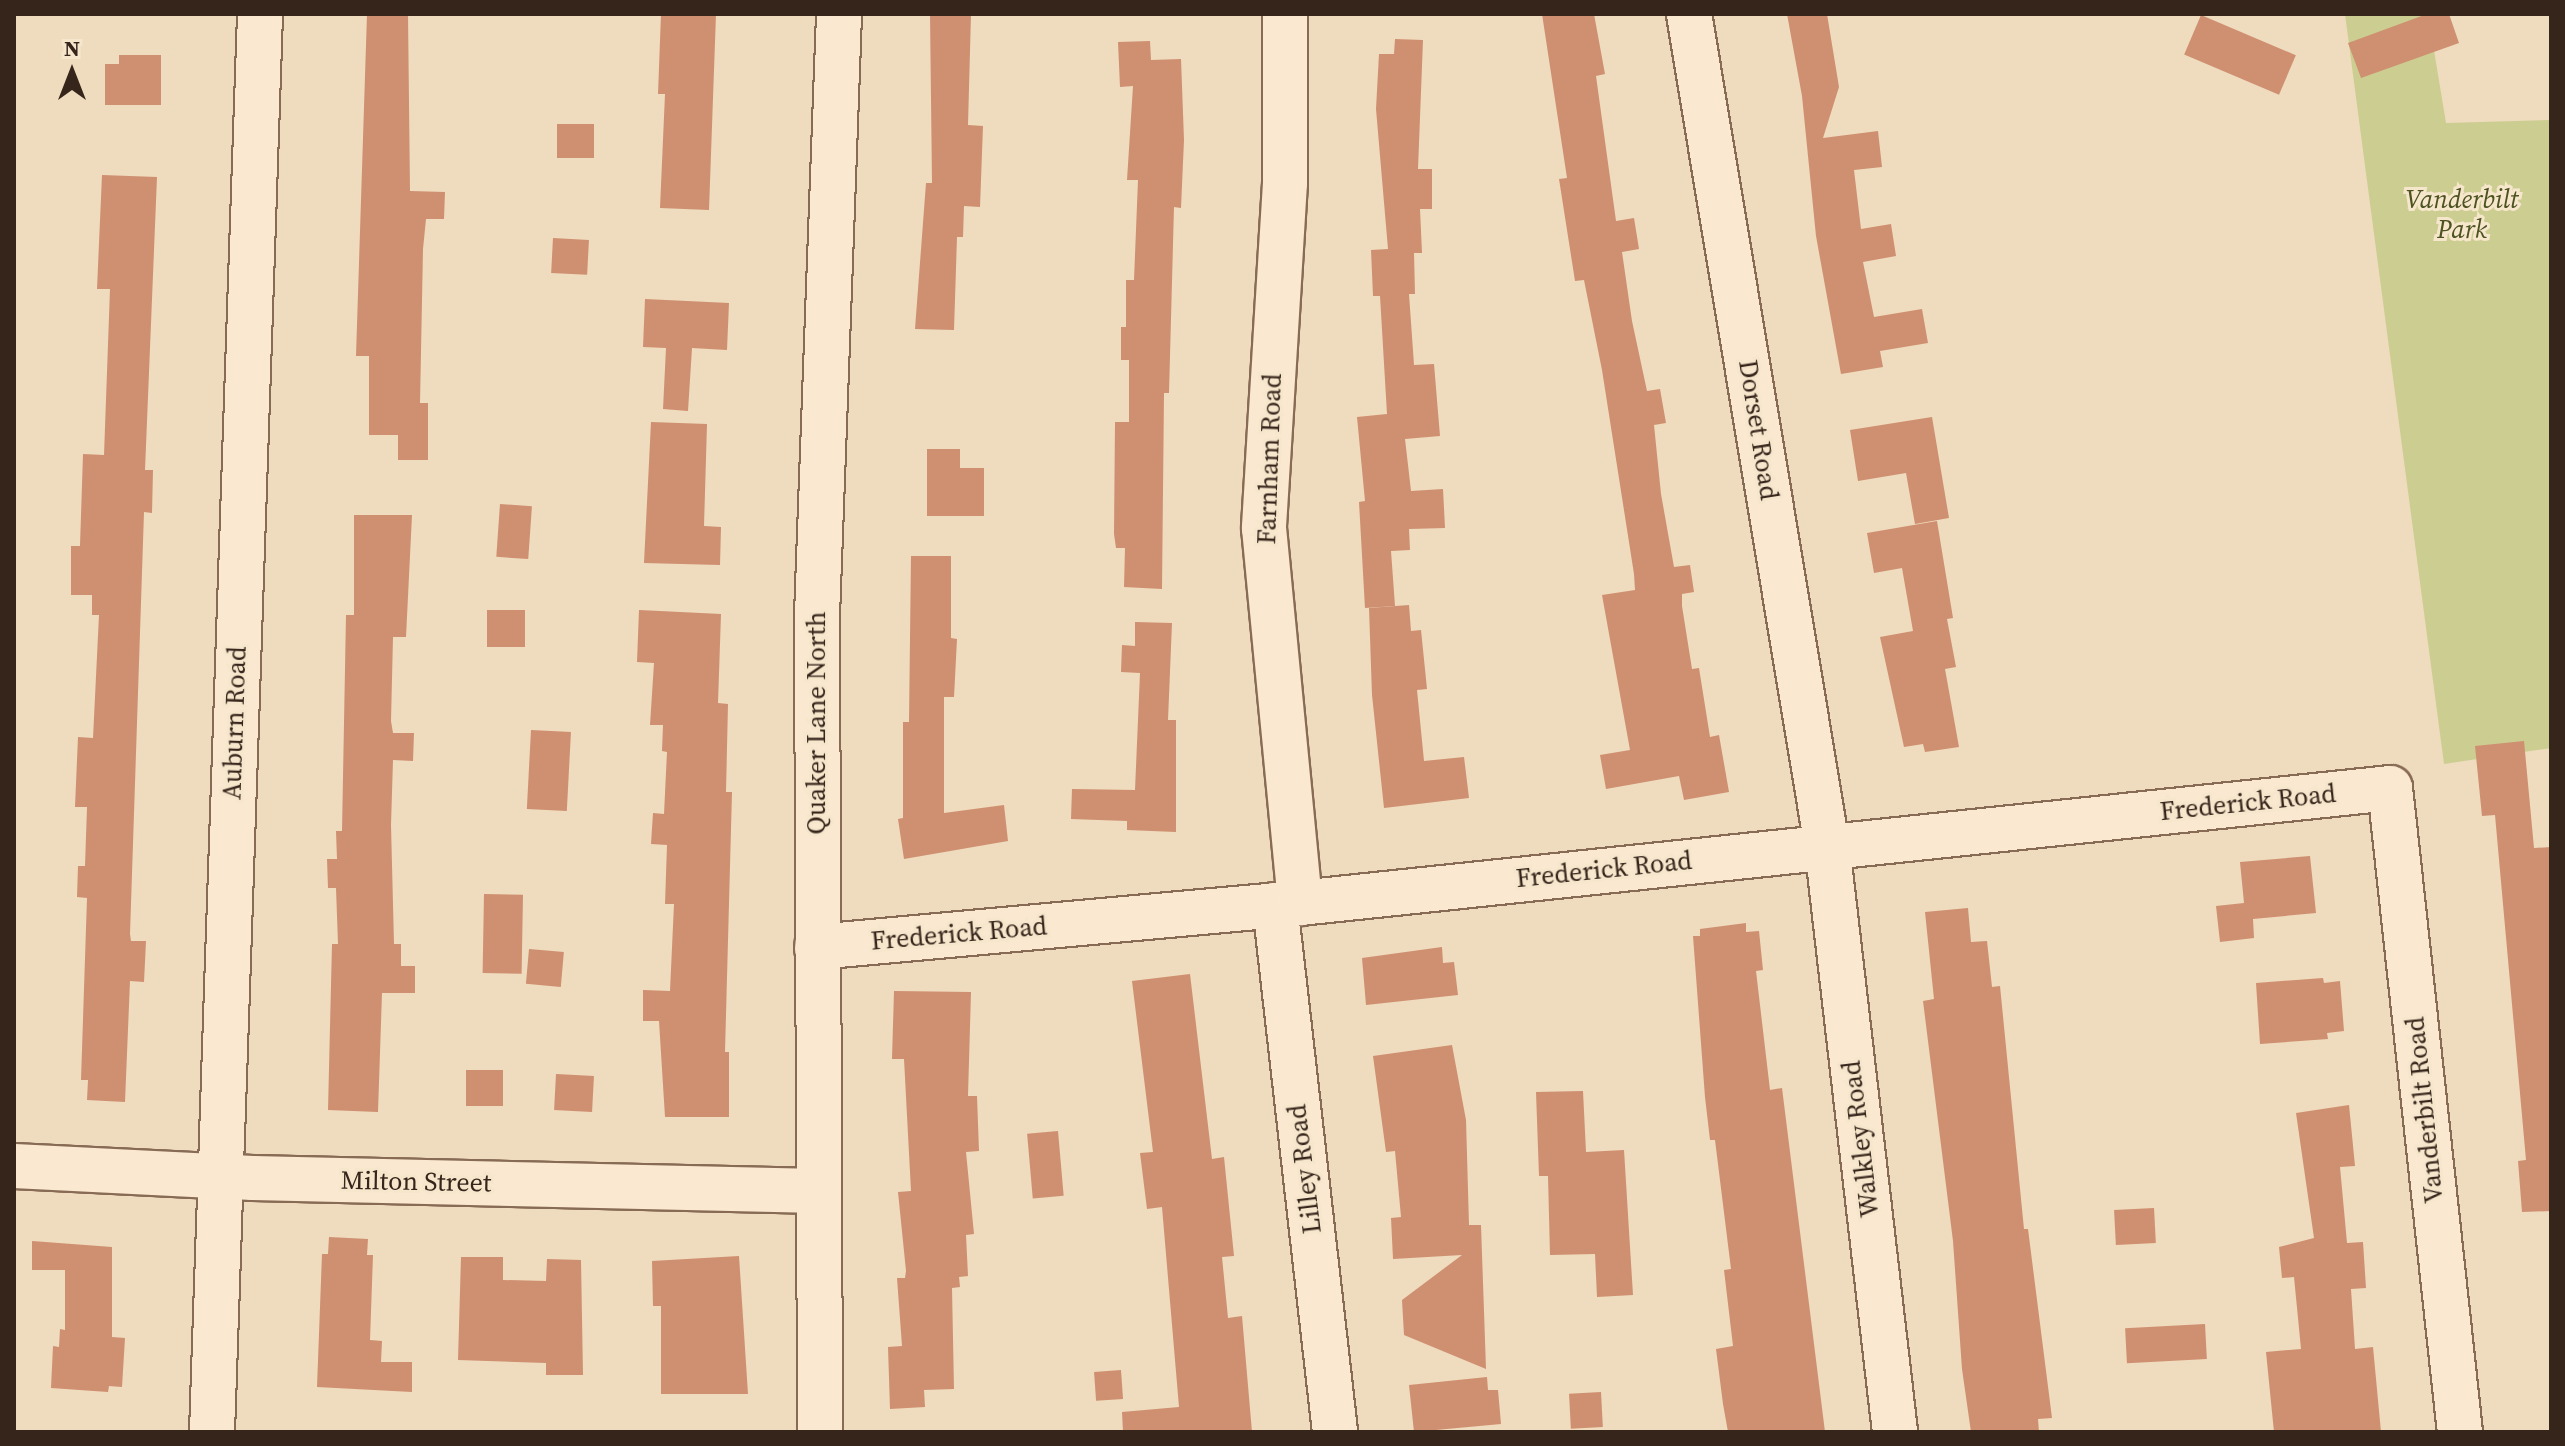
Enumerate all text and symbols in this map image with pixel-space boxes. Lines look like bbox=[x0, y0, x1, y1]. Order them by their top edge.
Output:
north arrow bbox=[32, 32, 112, 112]
text: N bbox=[64, 33, 80, 63]
park label: Vanderbilt Park bbox=[2406, 184, 2518, 246]
street label: Dorset Road bbox=[1732, 358, 1784, 502]
street label: Farnham Road bbox=[1251, 373, 1289, 545]
street label: Quaker Lane North bbox=[801, 611, 833, 835]
street label: Auburn Road bbox=[217, 646, 253, 800]
street label: Frederick Road bbox=[2158, 778, 2338, 828]
street label: Frederick Road bbox=[1514, 845, 1694, 895]
street label: Frederick Road bbox=[870, 911, 1048, 957]
street label: Vanderbilt Road bbox=[2400, 1015, 2450, 1205]
street label: Walkley Road bbox=[1836, 1059, 1886, 1219]
street label: Lilley Road bbox=[1282, 1103, 1328, 1235]
street label: Milton Street bbox=[340, 1165, 492, 1199]

